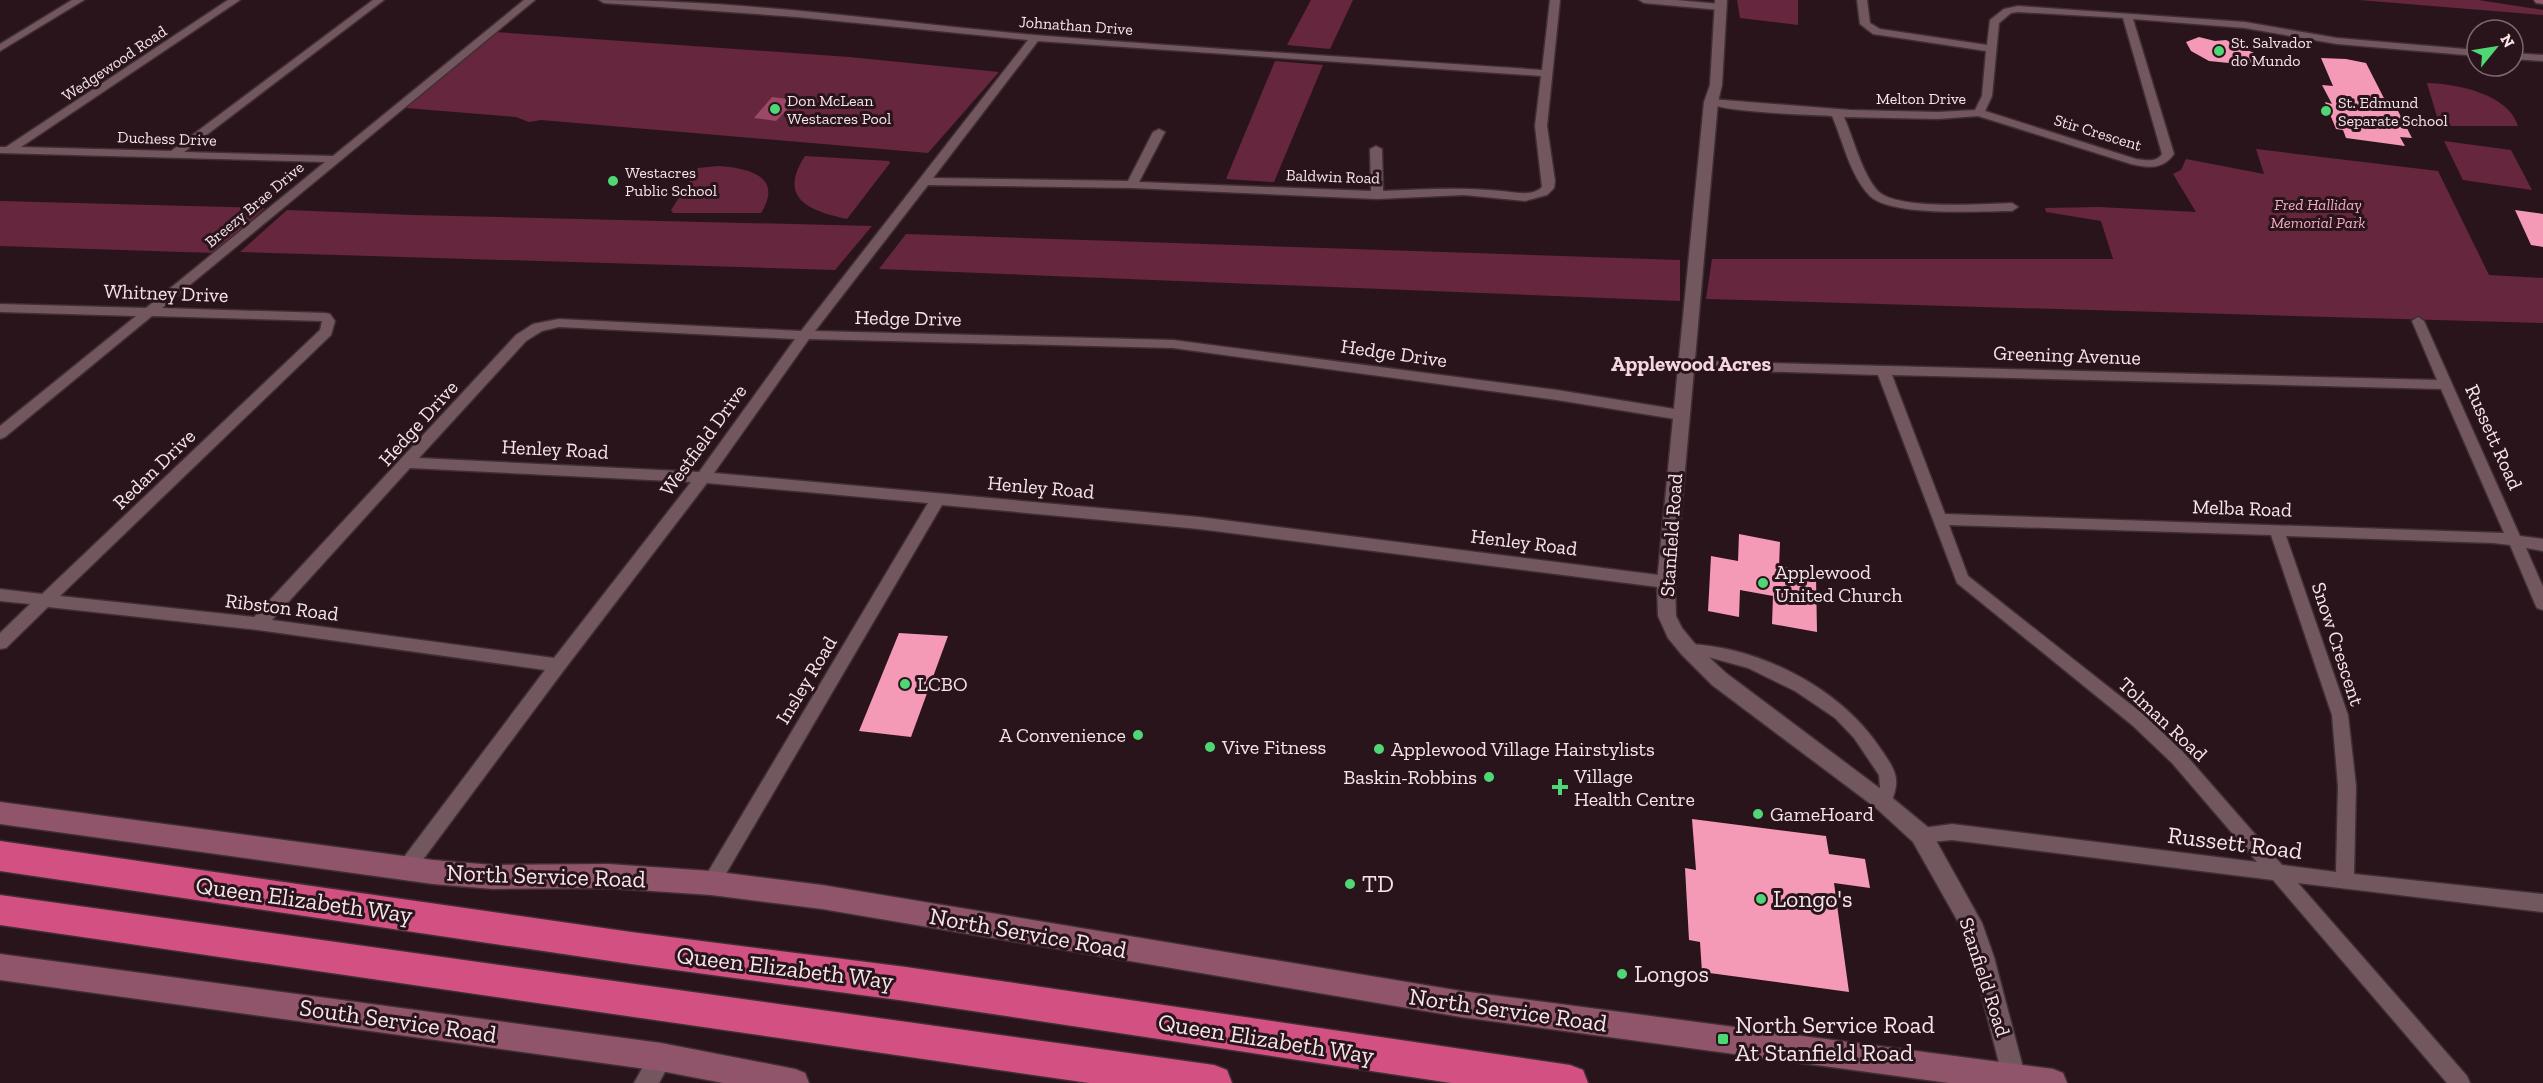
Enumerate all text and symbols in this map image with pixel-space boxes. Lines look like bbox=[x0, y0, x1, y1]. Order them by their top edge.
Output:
street label: Johnathan Drive bbox=[1018, 12, 1134, 39]
north arrow bbox=[2465, 18, 2525, 78]
street label: Wedgewood Road bbox=[58, 21, 170, 105]
text: N bbox=[2496, 31, 2519, 51]
place label: St. Salvador do Mundo bbox=[2231, 33, 2313, 70]
marker: St. Salvador do Mundo bbox=[2212, 44, 2226, 58]
street label: Melton Drive bbox=[1876, 89, 1966, 108]
place label: Don McLean Westacres Pool bbox=[787, 91, 891, 128]
place label: St. Edmund Separate School bbox=[2338, 93, 2448, 130]
marker: Don McLean Westacres Pool bbox=[768, 102, 782, 116]
marker: St. Edmund Separate School bbox=[2319, 104, 2333, 118]
street label: Stir Crescent bbox=[2052, 110, 2144, 155]
street label: Duchess Drive bbox=[117, 127, 217, 150]
street label: Breezy Brae Drive bbox=[201, 158, 308, 251]
place label: Westacres Public School bbox=[625, 163, 717, 200]
street label: Baldwin Road bbox=[1286, 165, 1381, 188]
marker: Westacres Public School bbox=[606, 174, 620, 188]
park label: Fred Halliday Memorial Park bbox=[2270, 195, 2366, 232]
street label: Whitney Drive bbox=[103, 279, 229, 307]
street label: Hedge Drive bbox=[854, 305, 962, 331]
street label: Hedge Drive bbox=[1339, 334, 1449, 372]
street label: Greening Avenue bbox=[1993, 340, 2141, 370]
district label: Applewood Acres bbox=[1611, 351, 1771, 376]
street label: Hedge Drive bbox=[373, 375, 463, 471]
street label: Westfield Drive bbox=[654, 380, 752, 500]
street label: Russett Road bbox=[2460, 381, 2528, 493]
street label: Redan Drive bbox=[108, 424, 200, 514]
street label: Henley Road bbox=[501, 434, 609, 464]
street label: Henley Road bbox=[987, 470, 1095, 504]
street label: Stanfield Road bbox=[1655, 472, 1687, 598]
street label: Melba Road bbox=[2192, 494, 2292, 522]
street label: Henley Road bbox=[1469, 524, 1579, 560]
place label: Applewood United Church bbox=[1775, 560, 1903, 607]
marker: Applewood United Church bbox=[1756, 576, 1770, 590]
street label: Snow Crescent bbox=[2307, 579, 2369, 709]
street label: Ribston Road bbox=[224, 588, 340, 626]
street label: Insley Road bbox=[770, 632, 842, 728]
place label: LCBO bbox=[917, 672, 967, 696]
street label: Tolman Road bbox=[2114, 672, 2212, 766]
marker: LCBO bbox=[898, 677, 912, 691]
place label: A Convenience bbox=[999, 723, 1126, 747]
marker: A Convenience bbox=[1131, 728, 1145, 742]
place label: Vive Fitness bbox=[1221, 735, 1326, 759]
place label: Applewood Village Hairstylists bbox=[1391, 737, 1655, 761]
marker: Vive Fitness bbox=[1203, 740, 1217, 754]
marker: Applewood Village Hairstylists bbox=[1372, 742, 1386, 756]
place label: Village Health Centre bbox=[1573, 764, 1695, 811]
place label: Baskin-Robbins bbox=[1343, 765, 1477, 789]
marker: Baskin-Robbins bbox=[1482, 770, 1496, 784]
marker: Village Health Centre bbox=[1551, 778, 1569, 796]
place label: GameHoard bbox=[1770, 802, 1874, 826]
marker: GameHoard bbox=[1751, 807, 1765, 821]
street label: Russett Road bbox=[2166, 820, 2304, 865]
street label: North Service Road bbox=[446, 858, 646, 893]
place label: TD bbox=[1362, 869, 1394, 898]
street label: Queen Elizabeth Way bbox=[194, 870, 415, 929]
marker: TD bbox=[1343, 877, 1357, 891]
place label: Longo's bbox=[1773, 884, 1852, 913]
marker: Longo's bbox=[1754, 892, 1768, 906]
street label: North Service Road bbox=[927, 901, 1129, 964]
street label: Stanfield Road bbox=[1954, 914, 2016, 1040]
street label: Queen Elizabeth Way bbox=[675, 940, 896, 995]
place label: Longos bbox=[1634, 959, 1709, 988]
marker: Longos bbox=[1615, 967, 1629, 981]
street label: North Service Road bbox=[1407, 981, 1609, 1038]
street label: South Service Road bbox=[298, 992, 498, 1049]
street label: Queen Elizabeth Way bbox=[1156, 1007, 1377, 1070]
place label: North Service Road At Stanfield Road bbox=[1735, 1010, 1935, 1067]
marker: North Service Road At Stanfield Road bbox=[1716, 1032, 1730, 1046]

